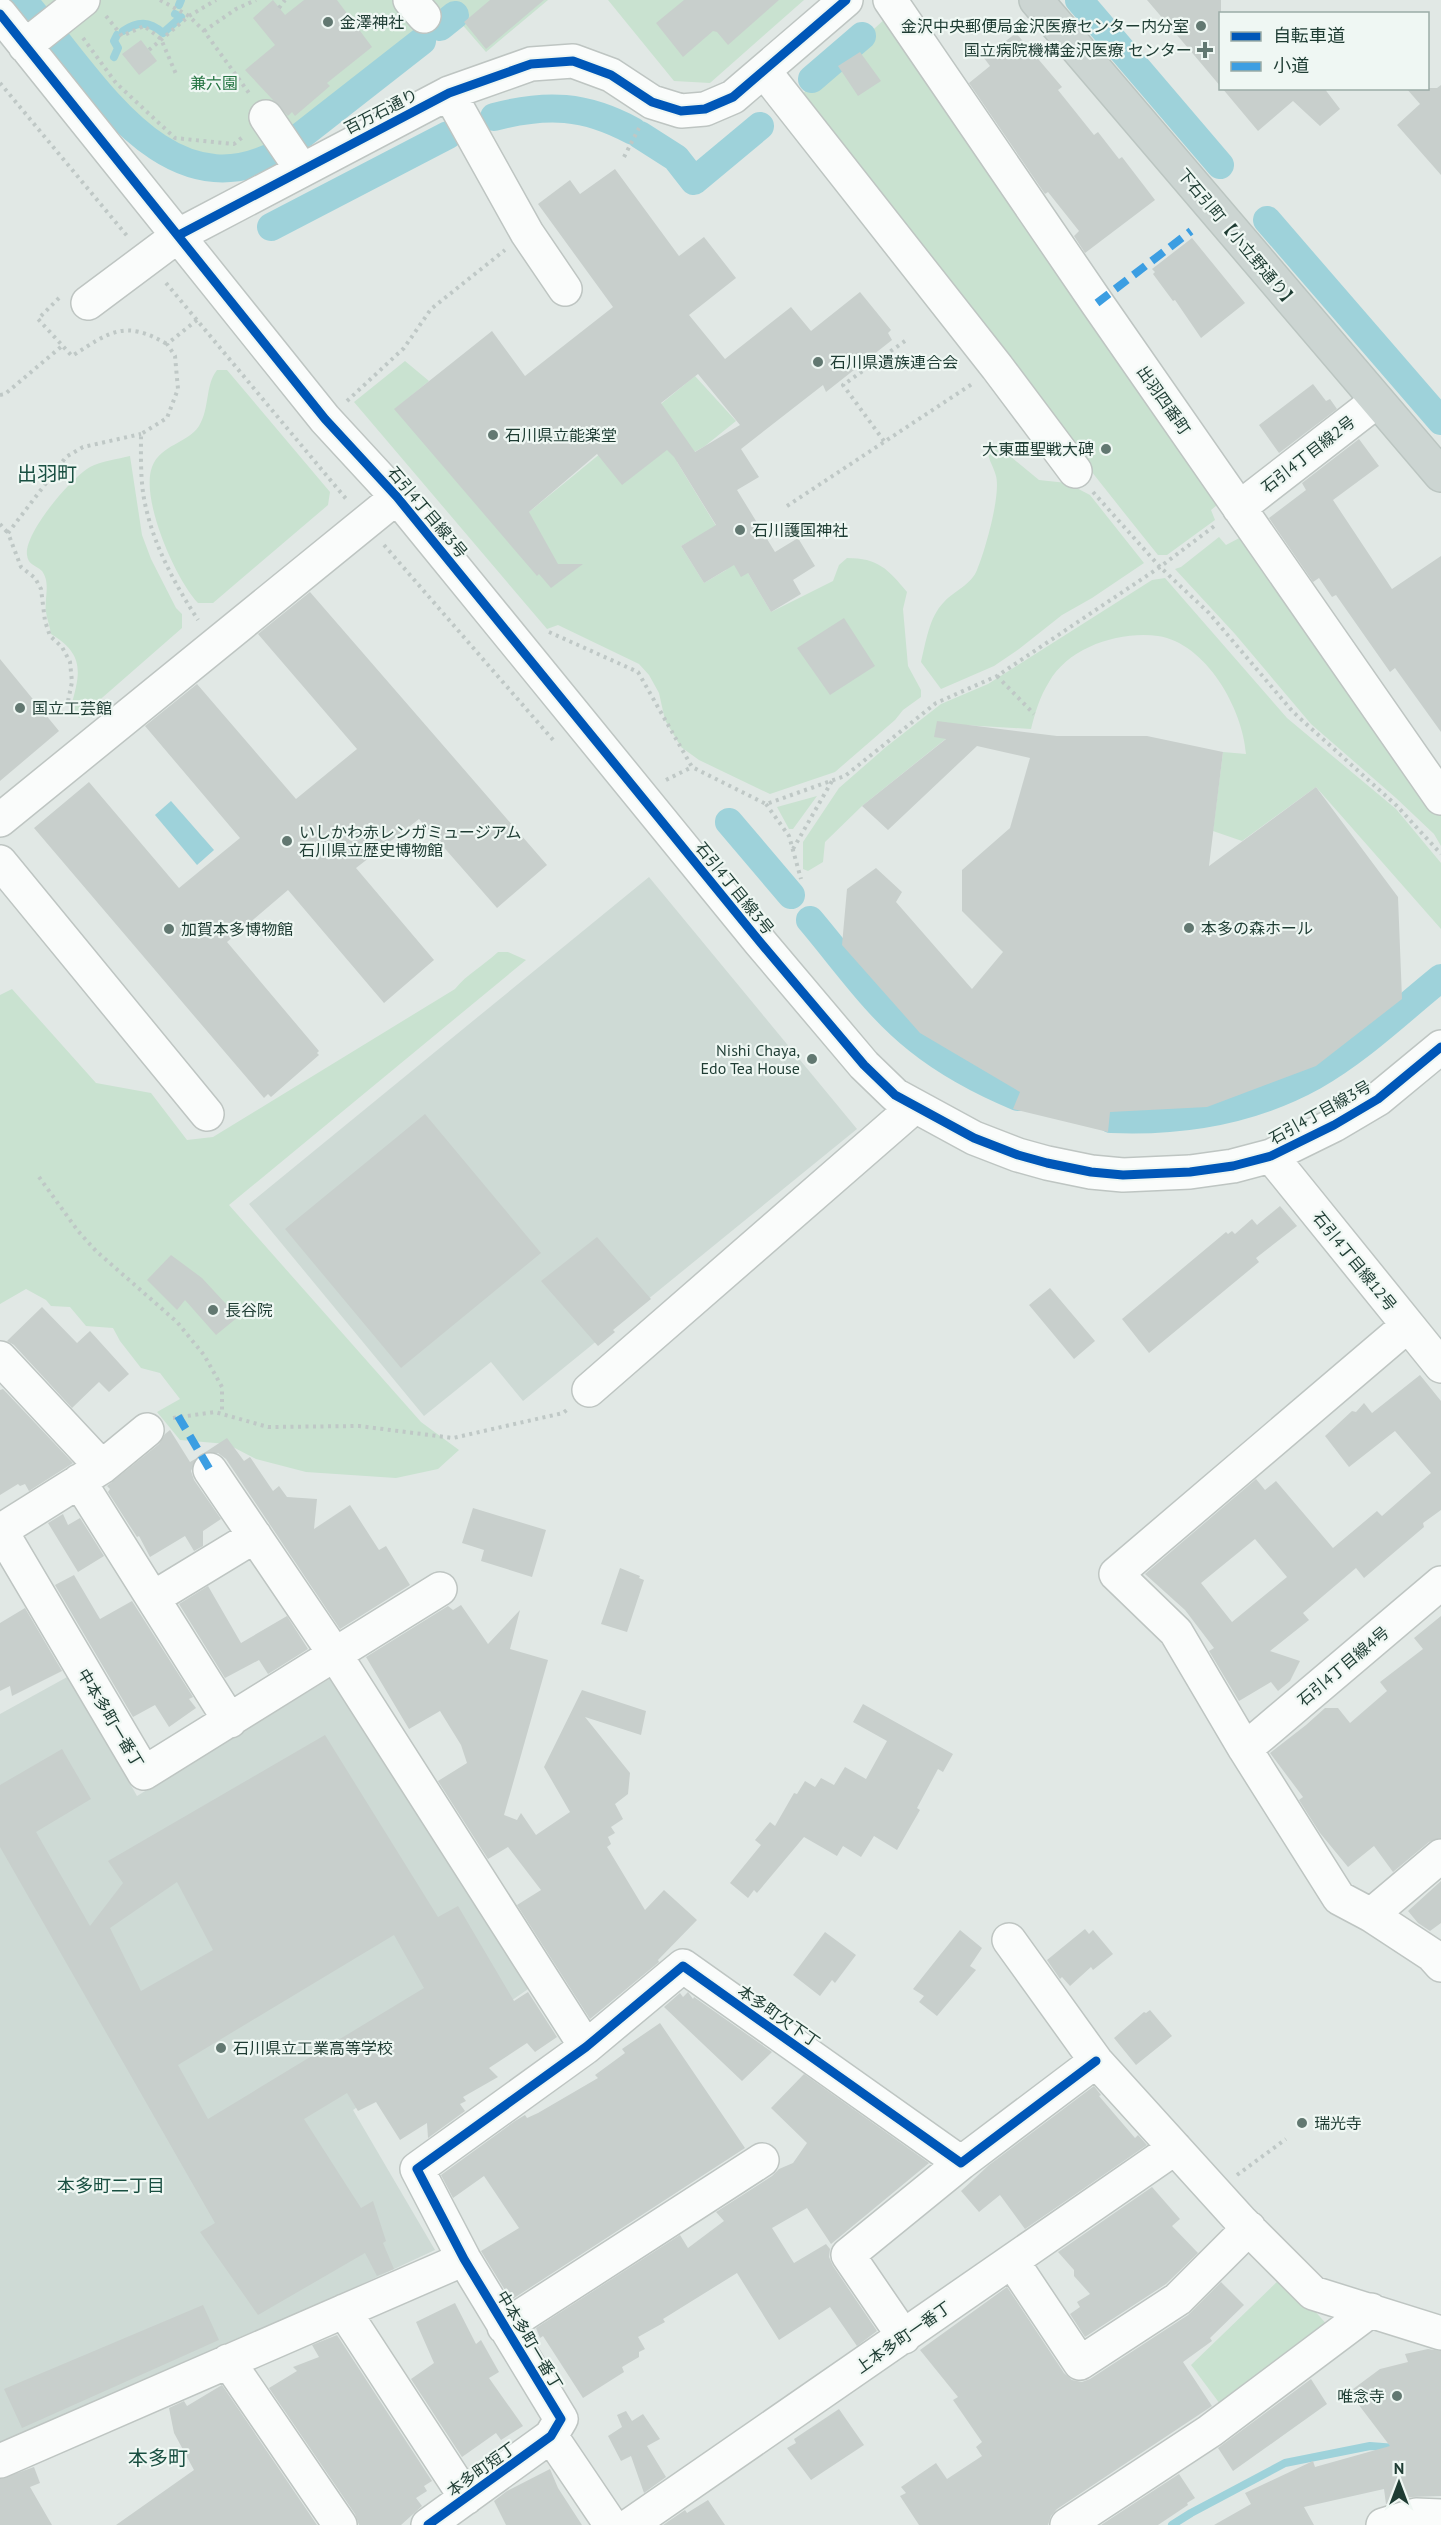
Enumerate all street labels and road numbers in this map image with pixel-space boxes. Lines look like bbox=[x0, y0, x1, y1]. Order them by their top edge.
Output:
street label: 百万石通り bbox=[341, 84, 421, 138]
street label: 下石引町【小立野通り】 bbox=[1174, 164, 1302, 312]
street label: 出羽四番町 bbox=[1133, 361, 1195, 439]
street label: 石引4丁目線2号 bbox=[1257, 411, 1359, 497]
street label: 石引4丁目線3号 bbox=[384, 462, 472, 562]
street label: 石引4丁目線3号 bbox=[692, 838, 778, 938]
street label: 石引4丁目線3号 bbox=[1266, 1076, 1374, 1148]
street label: 石引4丁目線12号 bbox=[1309, 1207, 1401, 1315]
street label: 石引4丁目線4号 bbox=[1293, 1622, 1393, 1710]
street label: 中本多町一番丁 bbox=[74, 1665, 148, 1771]
street label: 本多町欠下丁 bbox=[734, 1980, 824, 2052]
street label: 中本多町一番丁 bbox=[493, 2287, 567, 2393]
street label: 上本多町一番丁 bbox=[851, 2297, 955, 2377]
street label: 本多町短丁 bbox=[443, 2437, 519, 2501]

